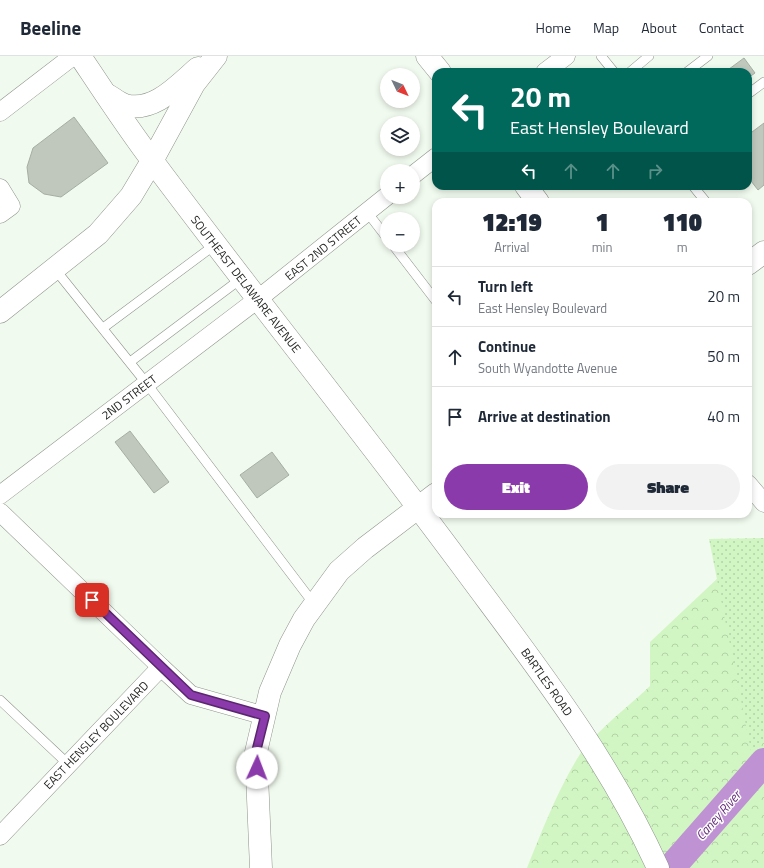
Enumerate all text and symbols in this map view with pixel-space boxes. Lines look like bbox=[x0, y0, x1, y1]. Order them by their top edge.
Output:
text: Beeline bbox=[20, 13, 81, 42]
text: Home bbox=[536, 17, 571, 38]
text: Map bbox=[593, 17, 619, 38]
text: About bbox=[641, 17, 677, 38]
text: Contact bbox=[699, 17, 744, 38]
north arrow bbox=[380, 68, 420, 108]
map controls bbox=[380, 68, 420, 252]
text: 20 m bbox=[510, 75, 571, 118]
icon: left bbox=[444, 84, 496, 136]
text: East Hensley Boulevard bbox=[510, 114, 689, 141]
button: layers bbox=[380, 116, 420, 156]
icon: left bbox=[518, 160, 540, 182]
icon: ahead bbox=[560, 160, 582, 182]
icon: ahead bbox=[602, 160, 624, 182]
icon: right bbox=[644, 160, 666, 182]
button: + bbox=[380, 164, 420, 204]
text: 12:19 bbox=[482, 204, 542, 240]
text: 1 bbox=[595, 204, 609, 240]
text: 110 bbox=[662, 204, 702, 240]
street label: SOUTHEAST DELAWARE AVENUE bbox=[186, 211, 306, 357]
street label: EAST 2ND STREET bbox=[280, 211, 366, 285]
button: − bbox=[380, 212, 420, 252]
text: Arrival bbox=[494, 237, 529, 257]
text: min bbox=[592, 237, 612, 257]
text: m bbox=[677, 237, 688, 257]
text: Turn left bbox=[478, 275, 533, 298]
text: 20 m bbox=[707, 285, 740, 308]
icon: left bbox=[444, 286, 466, 308]
text: East Hensley Boulevard bbox=[478, 298, 607, 318]
text: Continue bbox=[478, 335, 536, 358]
text: 50 m bbox=[707, 345, 740, 368]
icon: ahead bbox=[444, 346, 466, 368]
text: South Wyandotte Avenue bbox=[478, 358, 617, 378]
street label: 2ND STREET bbox=[97, 369, 161, 424]
text: Arrive at destination bbox=[478, 405, 611, 428]
text: 40 m bbox=[707, 405, 740, 428]
icon: arrive bbox=[444, 406, 466, 428]
button: Exit bbox=[444, 464, 588, 510]
button: Share bbox=[596, 464, 740, 510]
pin bbox=[75, 583, 109, 617]
icon: arrive bbox=[81, 589, 103, 611]
street label: BARTLES ROAD bbox=[516, 644, 578, 720]
street label: EAST HENSLEY BOULEVARD bbox=[39, 676, 153, 794]
position arrow bbox=[236, 747, 278, 789]
water label: Caney River bbox=[691, 784, 746, 844]

